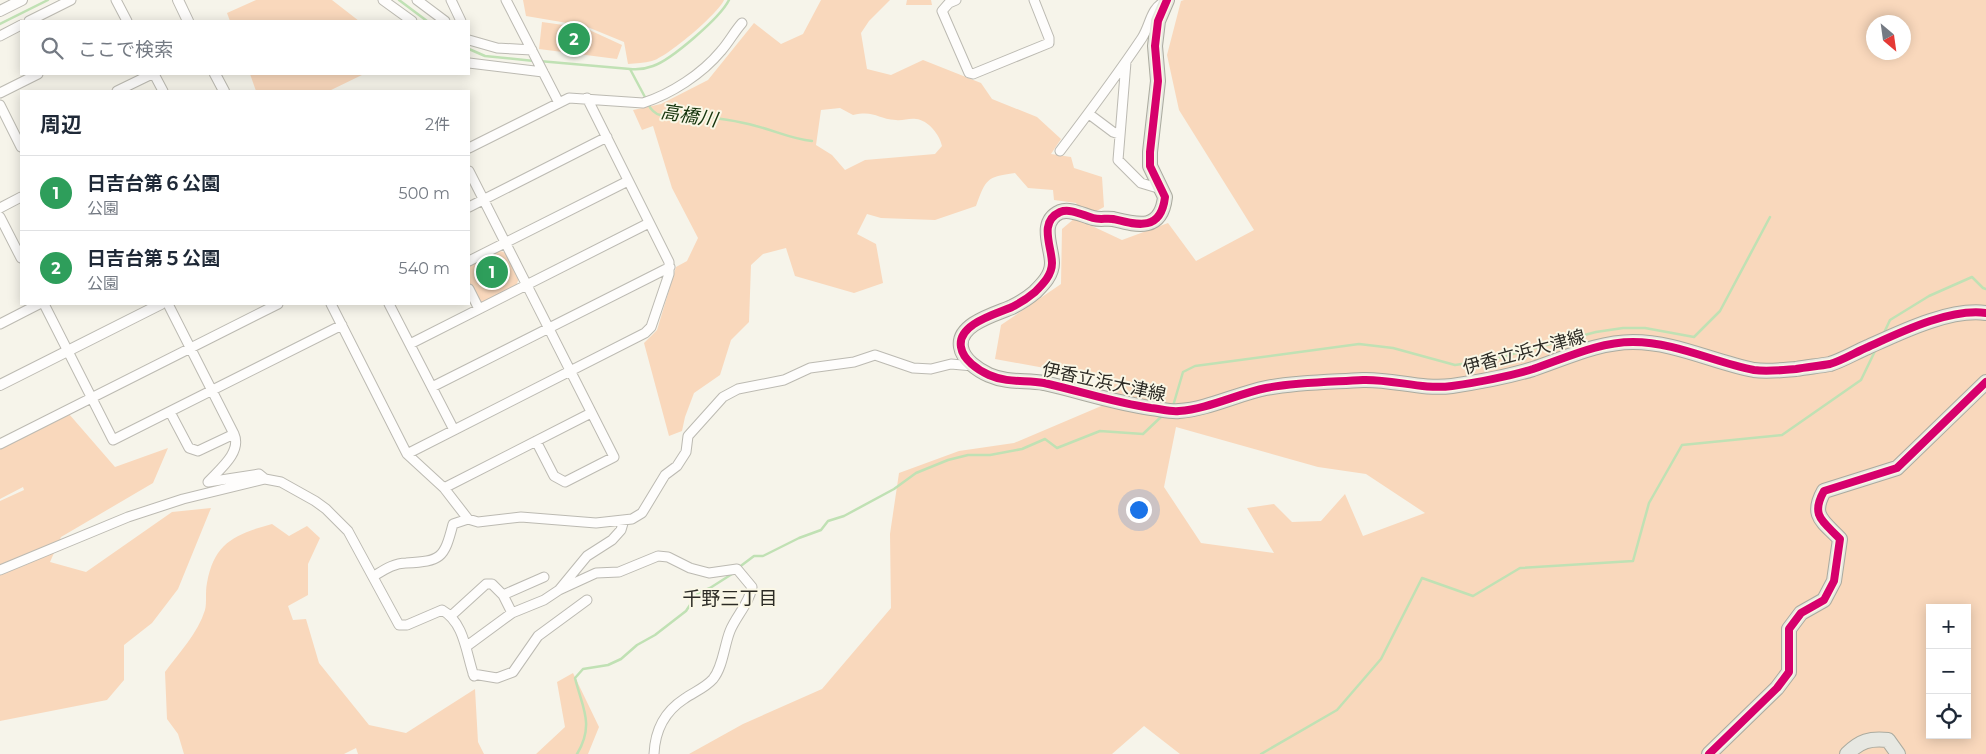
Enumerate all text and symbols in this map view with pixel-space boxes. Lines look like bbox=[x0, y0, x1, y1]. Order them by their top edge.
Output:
north arrow bbox=[1866, 15, 1911, 60]
search box bbox=[20, 20, 470, 75]
pin: 2 bbox=[558, 20, 590, 58]
icon: search bbox=[38, 34, 66, 62]
text: ここで検索 bbox=[78, 38, 173, 61]
water label: 高橋川 bbox=[659, 100, 721, 132]
text: 周辺 bbox=[40, 112, 82, 137]
text: 2件 bbox=[425, 115, 450, 134]
text: 日吉台第６公園 bbox=[87, 172, 220, 195]
text: 1 bbox=[53, 184, 59, 203]
text: 500 m bbox=[399, 184, 450, 203]
text: 公園 bbox=[87, 199, 119, 218]
text: 日吉台第５公園 bbox=[87, 247, 220, 270]
pin: 1 bbox=[476, 253, 508, 291]
text: 2 bbox=[51, 259, 61, 278]
text: 540 m bbox=[399, 259, 450, 278]
text: 公園 bbox=[87, 274, 119, 293]
street label: 伊香立浜大津線 bbox=[1460, 325, 1588, 379]
street label: 伊香立浜大津線 bbox=[1040, 358, 1168, 406]
your location bbox=[1126, 497, 1152, 523]
district label: 千野三丁目 bbox=[682, 587, 778, 610]
map controls bbox=[1926, 604, 1971, 739]
button: + bbox=[1926, 604, 1971, 649]
button: − bbox=[1926, 649, 1971, 694]
button: locate bbox=[1926, 694, 1971, 739]

